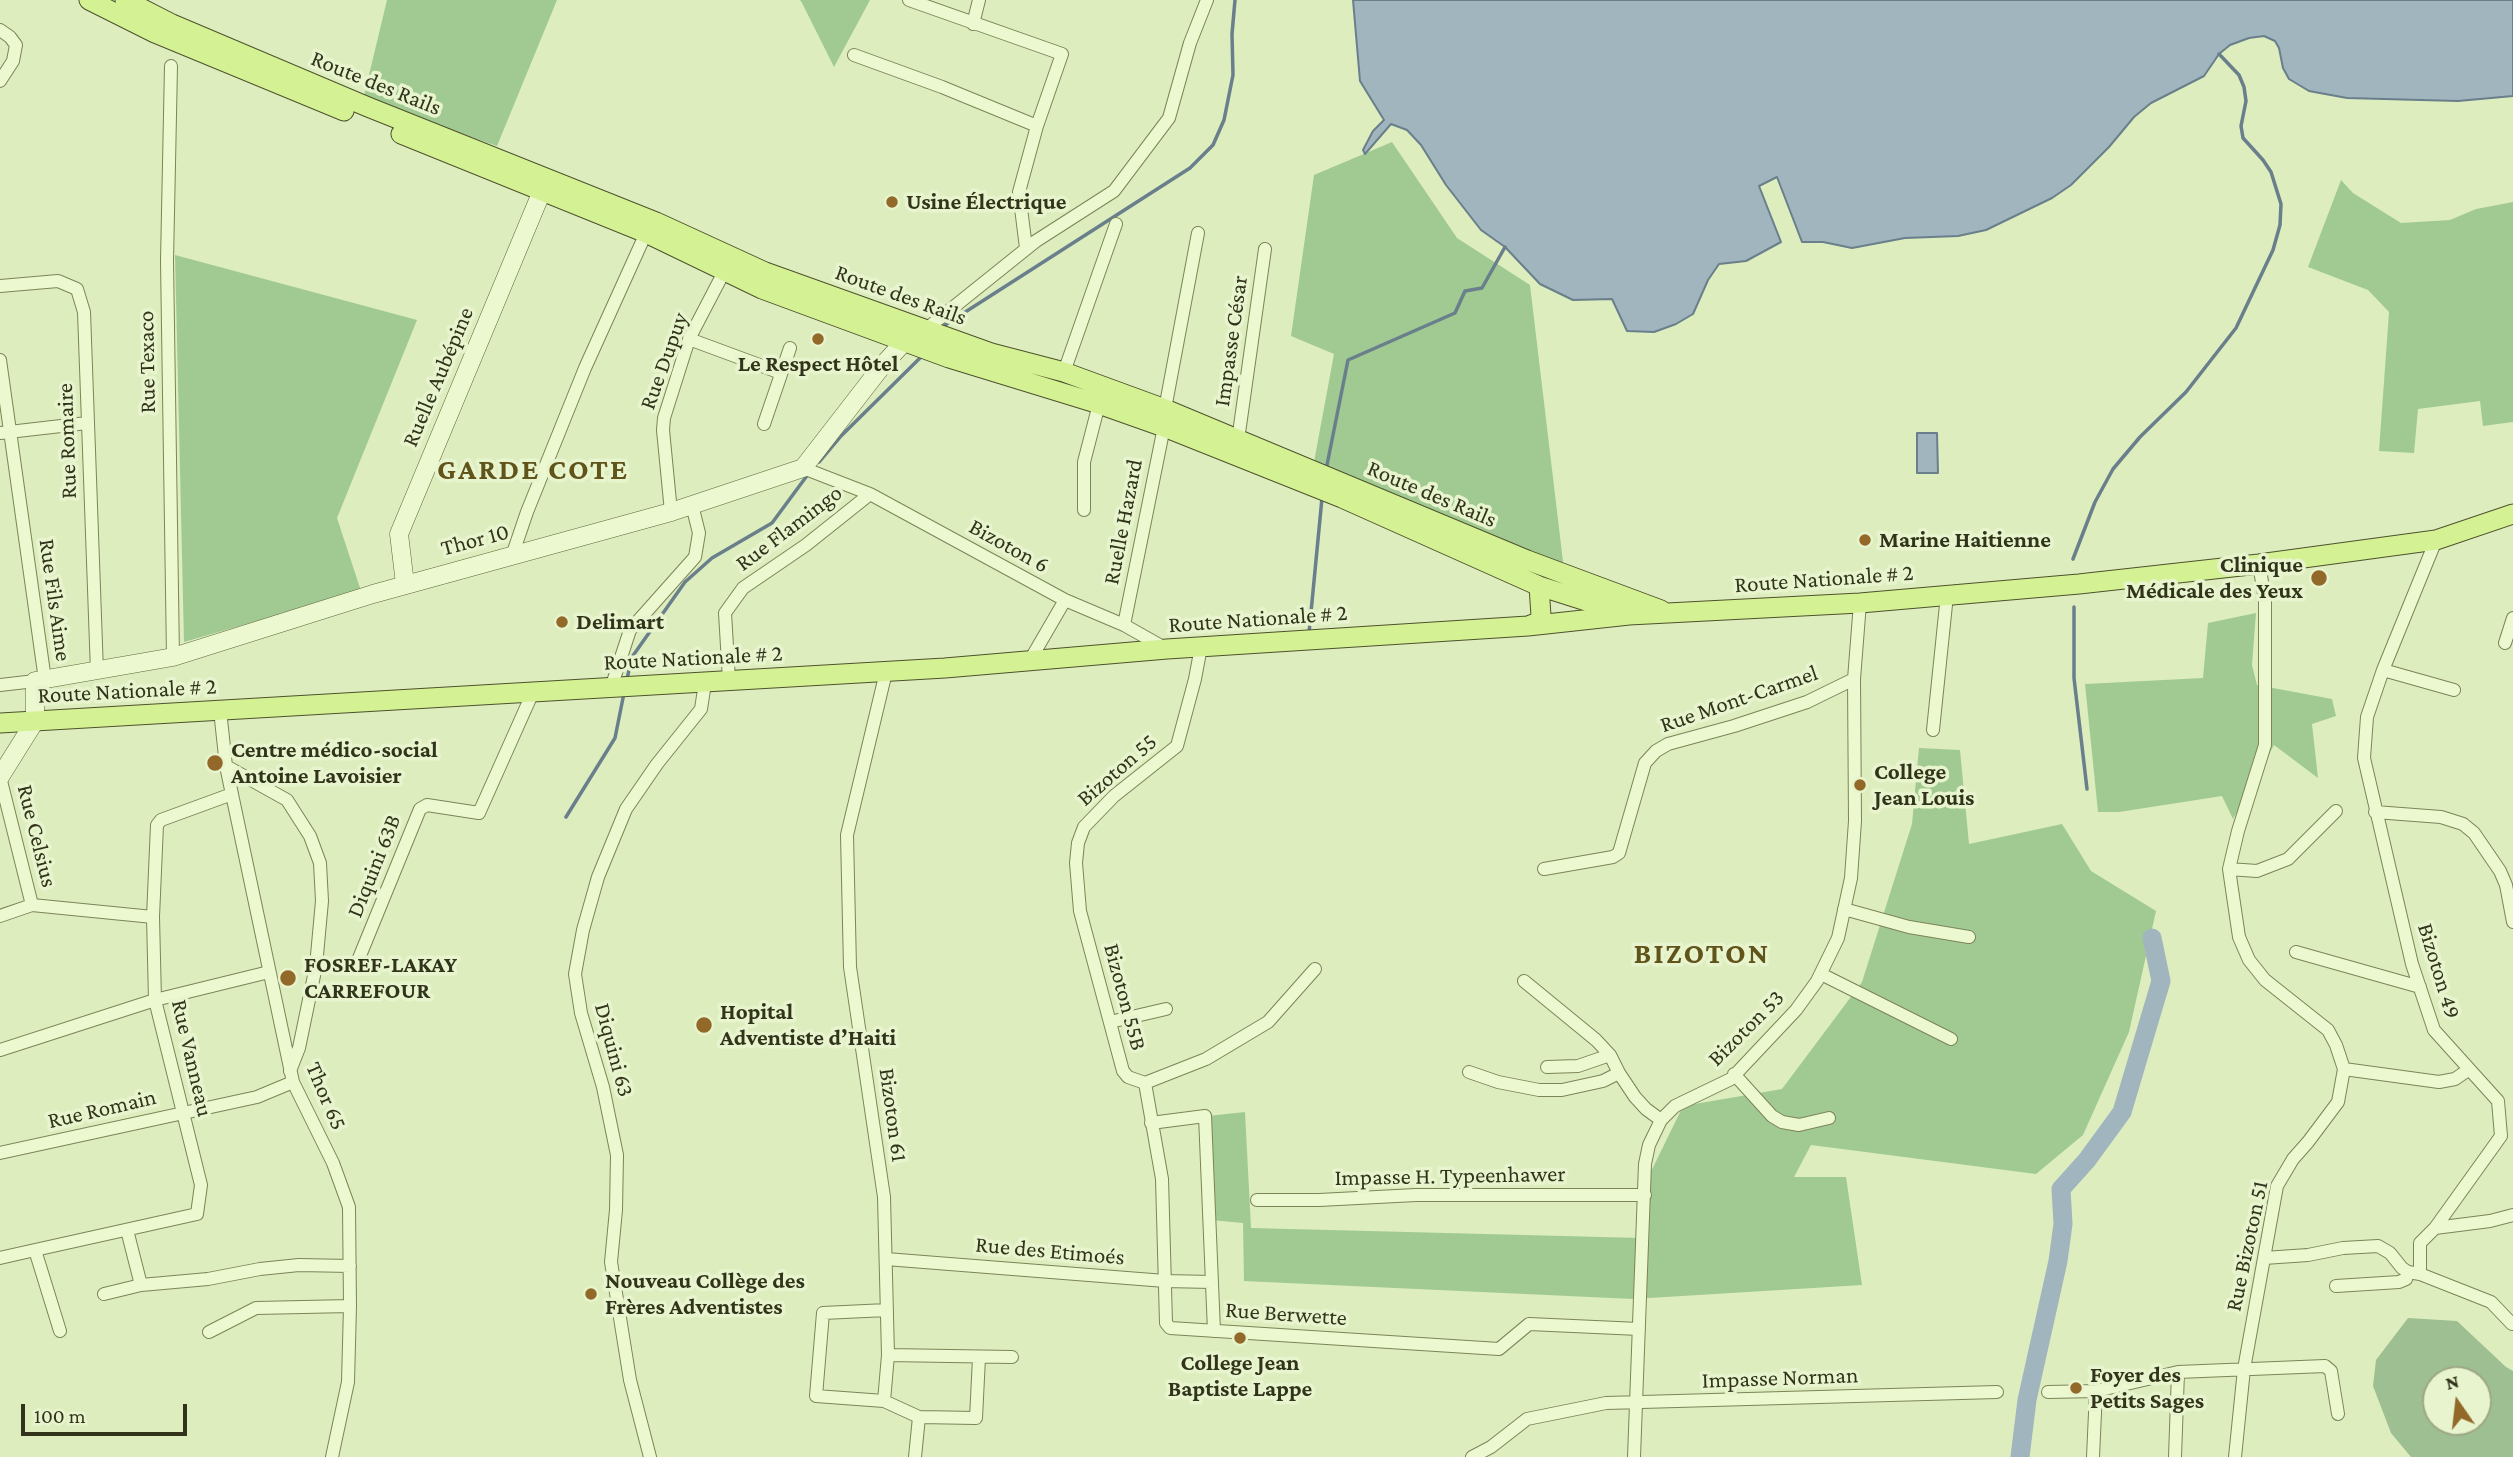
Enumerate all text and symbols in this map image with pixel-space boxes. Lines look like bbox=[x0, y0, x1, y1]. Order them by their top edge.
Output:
street label: Route des Rails bbox=[307, 44, 445, 122]
place label: Usine Électrique bbox=[906, 188, 1066, 216]
marker: Usine Électrique bbox=[884, 194, 900, 210]
street label: Route des Rails bbox=[832, 258, 970, 332]
street label: Impasse César bbox=[1208, 274, 1254, 408]
street label: Ruelle Aubépine bbox=[396, 303, 480, 451]
street label: Rue Dupuy bbox=[634, 309, 694, 413]
street label: Rue Texaco bbox=[132, 310, 162, 414]
marker: Le Respect Hôtel bbox=[810, 331, 826, 347]
place label: Le Respect Hôtel bbox=[738, 350, 898, 378]
street label: Rue Romaire bbox=[51, 383, 83, 499]
district label: GARDE COTE bbox=[438, 452, 628, 488]
street label: Route des Rails bbox=[1363, 454, 1501, 534]
street label: Ruelle Hazard bbox=[1097, 457, 1149, 587]
street label: Rue Flamingo bbox=[730, 479, 848, 577]
street label: Bizoton 6 bbox=[964, 513, 1054, 579]
street label: Thor 10 bbox=[438, 518, 512, 562]
place label: Marine Haitienne bbox=[1879, 526, 2051, 554]
marker: Marine Haitienne bbox=[1857, 532, 1873, 548]
street label: Rue Fils Aime bbox=[33, 537, 77, 663]
place label: Clinique Médicale des Yeux bbox=[2126, 551, 2303, 605]
street label: Route Nationale # 2 bbox=[1734, 559, 1914, 599]
marker: Clinique Médicale des Yeux bbox=[2309, 568, 2329, 588]
street label: Route Nationale # 2 bbox=[1168, 599, 1348, 639]
place label: Delimart bbox=[576, 608, 664, 636]
marker: Delimart bbox=[554, 614, 570, 630]
street label: Route Nationale # 2 bbox=[603, 640, 783, 676]
street label: Rue Mont-Carmel bbox=[1657, 659, 1821, 739]
street label: Route Nationale # 2 bbox=[37, 673, 217, 709]
street label: Bizoton 55 bbox=[1071, 728, 1163, 812]
place label: Centre médico-social Antoine Lavoisier bbox=[231, 736, 438, 790]
marker: Centre médico-social Antoine Lavoisier bbox=[205, 753, 225, 773]
place label: College Jean Louis bbox=[1874, 758, 1974, 812]
marker: College Jean Louis bbox=[1852, 777, 1868, 793]
street label: Rue Celsius bbox=[11, 782, 63, 890]
street label: Diquini 63B bbox=[341, 811, 407, 921]
street label: Bizoton 49 bbox=[2411, 920, 2467, 1022]
district label: BIZOTON bbox=[1635, 936, 1769, 972]
street label: Bizoton 55B bbox=[1098, 941, 1152, 1053]
place label: FOSREF-LAKAY CARREFOUR bbox=[304, 951, 457, 1005]
marker: FOSREF-LAKAY CARREFOUR bbox=[278, 968, 298, 988]
street label: Bizoton 53 bbox=[1702, 984, 1790, 1072]
street label: Rue Vanneau bbox=[165, 997, 219, 1119]
place label: Hopital Adventiste d’Haiti bbox=[720, 998, 896, 1052]
street label: Diquini 63 bbox=[588, 1000, 640, 1100]
marker: Hopital Adventiste d’Haiti bbox=[694, 1015, 714, 1035]
street label: Thor 65 bbox=[299, 1058, 353, 1134]
street label: Bizoton 61 bbox=[873, 1066, 913, 1164]
street label: Rue Romain bbox=[45, 1083, 159, 1135]
street label: Impasse H. Typeenhawer bbox=[1334, 1160, 1566, 1192]
street label: Rue Bizoton 51 bbox=[2220, 1178, 2274, 1314]
street label: Rue des Etimoés bbox=[974, 1231, 1126, 1271]
place label: Nouveau Collège des Frères Adventistes bbox=[605, 1267, 805, 1321]
marker: Nouveau Collège des Frères Adventistes bbox=[583, 1286, 599, 1302]
street label: Rue Berwette bbox=[1224, 1296, 1348, 1332]
marker: College Jean Baptiste Lappe bbox=[1232, 1330, 1248, 1346]
place label: College Jean Baptiste Lappe bbox=[1168, 1349, 1312, 1403]
street label: Impasse Norman bbox=[1701, 1361, 1859, 1395]
place label: Foyer des Petits Sages bbox=[2090, 1361, 2204, 1415]
north arrow bbox=[2422, 1366, 2492, 1436]
text: N bbox=[2443, 1370, 2461, 1394]
marker: Foyer des Petits Sages bbox=[2068, 1380, 2084, 1396]
scale bar bbox=[24, 1390, 191, 1434]
text: 100 m bbox=[34, 1404, 86, 1428]

